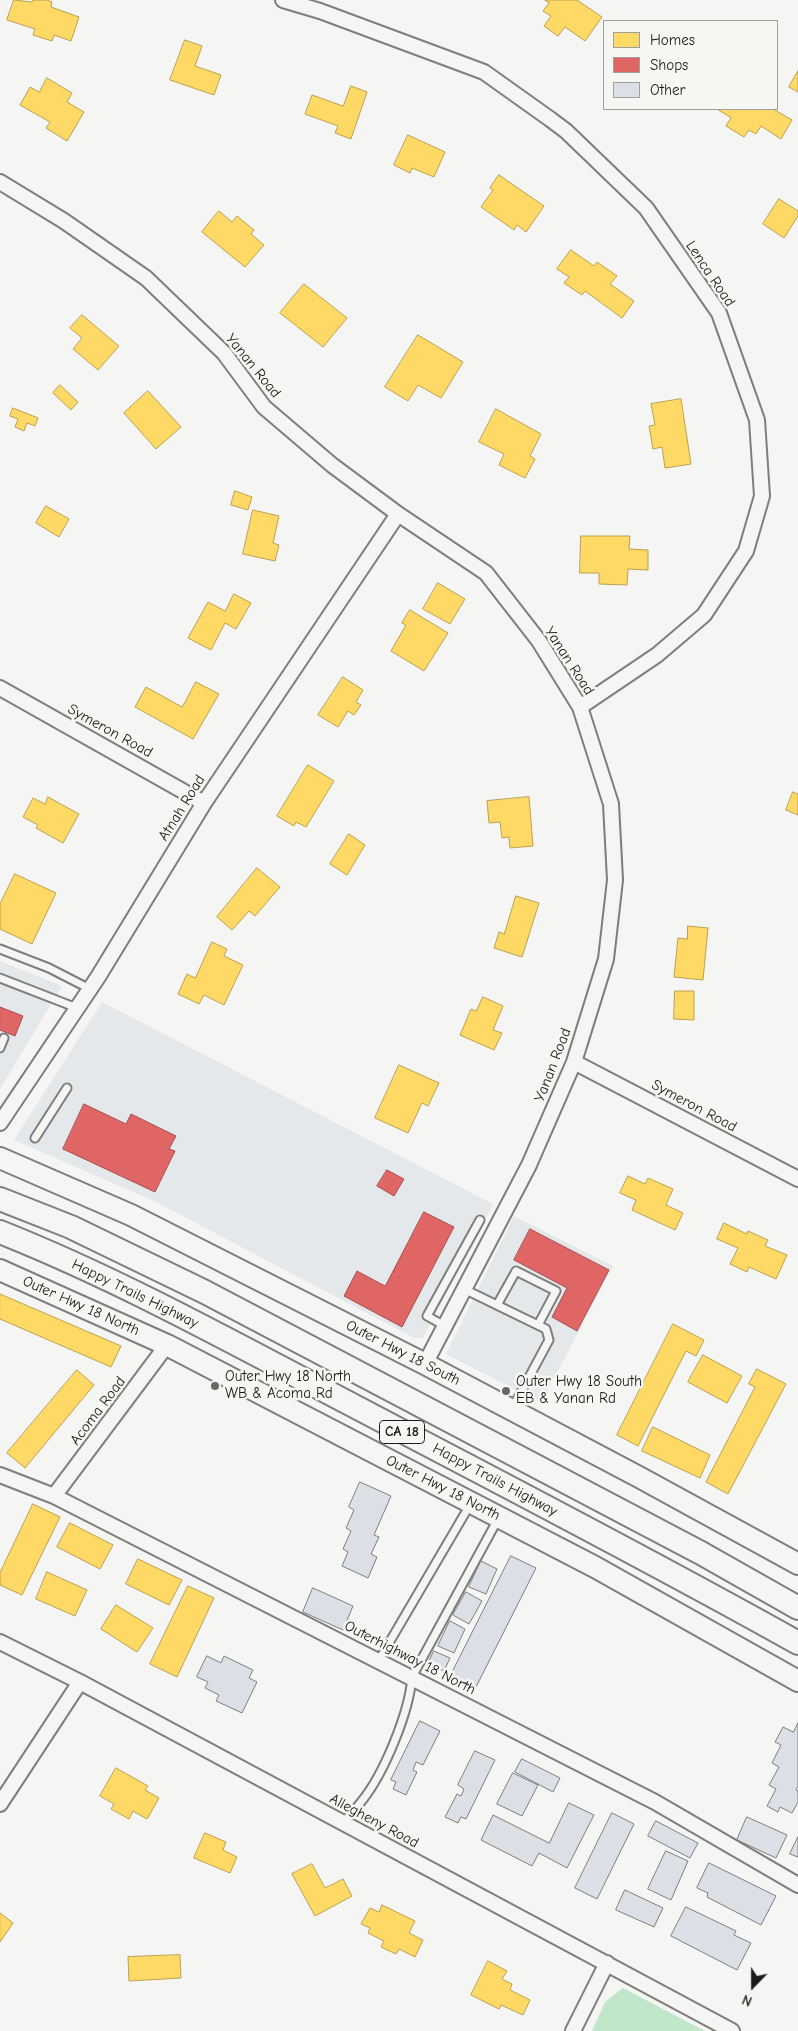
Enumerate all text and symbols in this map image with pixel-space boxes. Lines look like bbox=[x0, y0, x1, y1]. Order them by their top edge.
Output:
legend bbox=[603, 20, 778, 110]
text: Homes bbox=[650, 31, 695, 49]
text: Shops bbox=[650, 56, 688, 74]
text: Other bbox=[650, 81, 685, 99]
street label: Lenca Road bbox=[681, 238, 739, 310]
street label: Yanan Road bbox=[222, 330, 284, 402]
street label: Yanan Road bbox=[540, 624, 598, 698]
street label: Symeron Road bbox=[64, 700, 156, 762]
street label: Atnah Road bbox=[155, 772, 209, 844]
street label: Yanan Road bbox=[531, 1026, 575, 1104]
street label: Symeron Road bbox=[648, 1076, 740, 1136]
street label: Happy Trails Highway bbox=[69, 1256, 201, 1332]
street label: Outer Hwy 18 North bbox=[20, 1272, 142, 1340]
street label: Outer Hwy 18 South bbox=[343, 1316, 463, 1390]
place label: Outer Hwy 18 North WB & Acoma Rd bbox=[225, 1368, 351, 1403]
street label: Acoma Road bbox=[66, 1373, 130, 1449]
place label: Outer Hwy 18 South EB & Yanan Rd bbox=[516, 1373, 642, 1408]
marker: Outer Hwy 18 North WB & Acoma Rd bbox=[209, 1380, 221, 1392]
marker: Outer Hwy 18 South EB & Yanan Rd bbox=[500, 1385, 512, 1397]
road number: CA 18 bbox=[380, 1420, 424, 1444]
street label: Happy Trails Highway bbox=[430, 1439, 560, 1521]
street label: Outer Hwy 18 North bbox=[383, 1451, 503, 1525]
street label: Outerhighway 18 North bbox=[341, 1617, 479, 1699]
street label: Allegheny Road bbox=[326, 1790, 422, 1852]
north arrow bbox=[728, 1961, 778, 2011]
text: N bbox=[740, 1991, 755, 2010]

